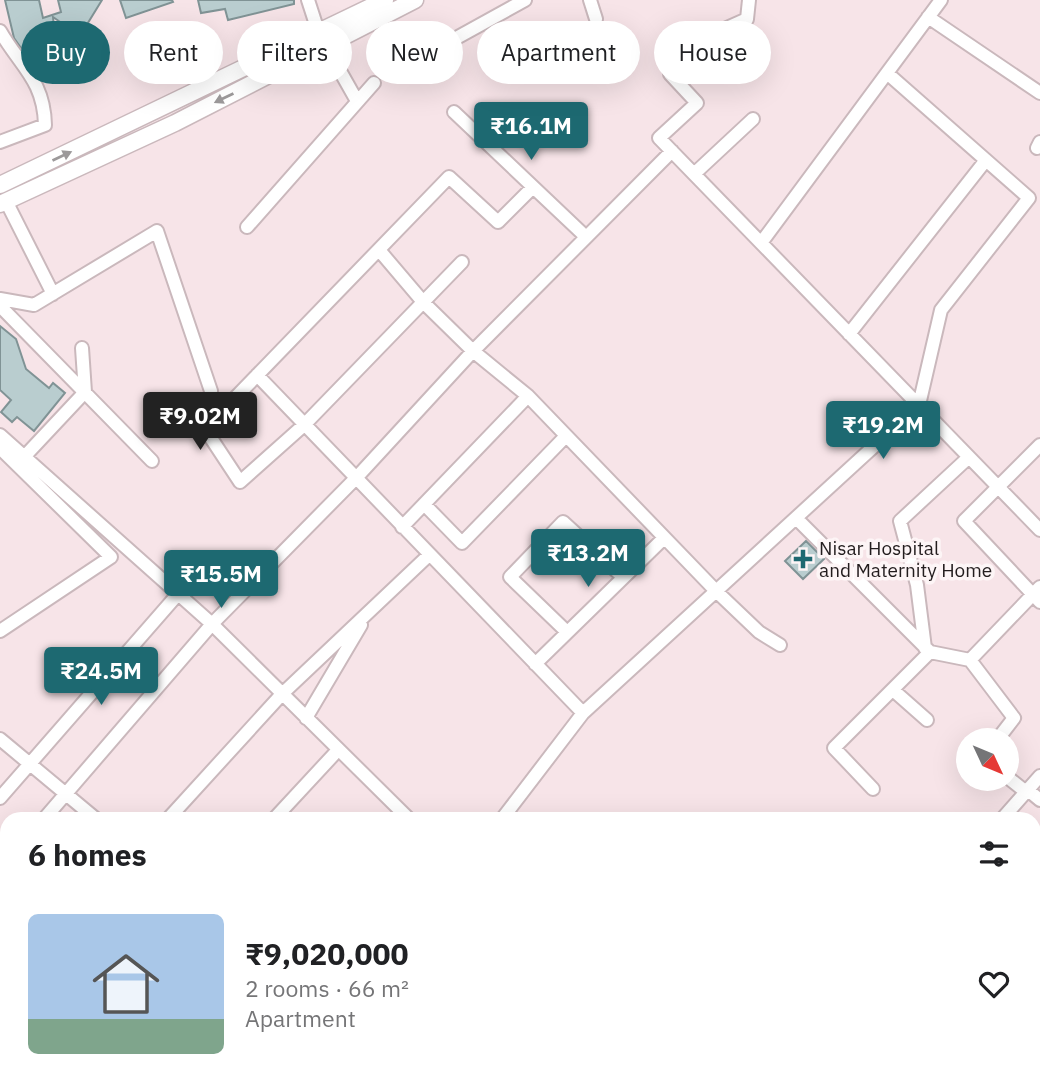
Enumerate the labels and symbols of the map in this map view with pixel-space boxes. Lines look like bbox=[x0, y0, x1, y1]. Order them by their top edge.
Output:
one-way arrow bbox=[214, 93, 234, 104]
pin: ₹16.1M bbox=[474, 102, 588, 162]
one-way arrow bbox=[52, 151, 72, 162]
pin: ₹9.02M bbox=[143, 392, 257, 452]
pin: ₹19.2M bbox=[826, 402, 940, 461]
pin: ₹13.2M bbox=[531, 530, 645, 589]
place label: Nisar Hospital and Maternity Home bbox=[819, 536, 992, 582]
marker: Nisar Hospital and Maternity Home bbox=[793, 549, 813, 569]
pin: ₹15.5M bbox=[164, 550, 278, 610]
pin: ₹24.5M bbox=[44, 648, 158, 707]
north arrow bbox=[956, 728, 1018, 791]

